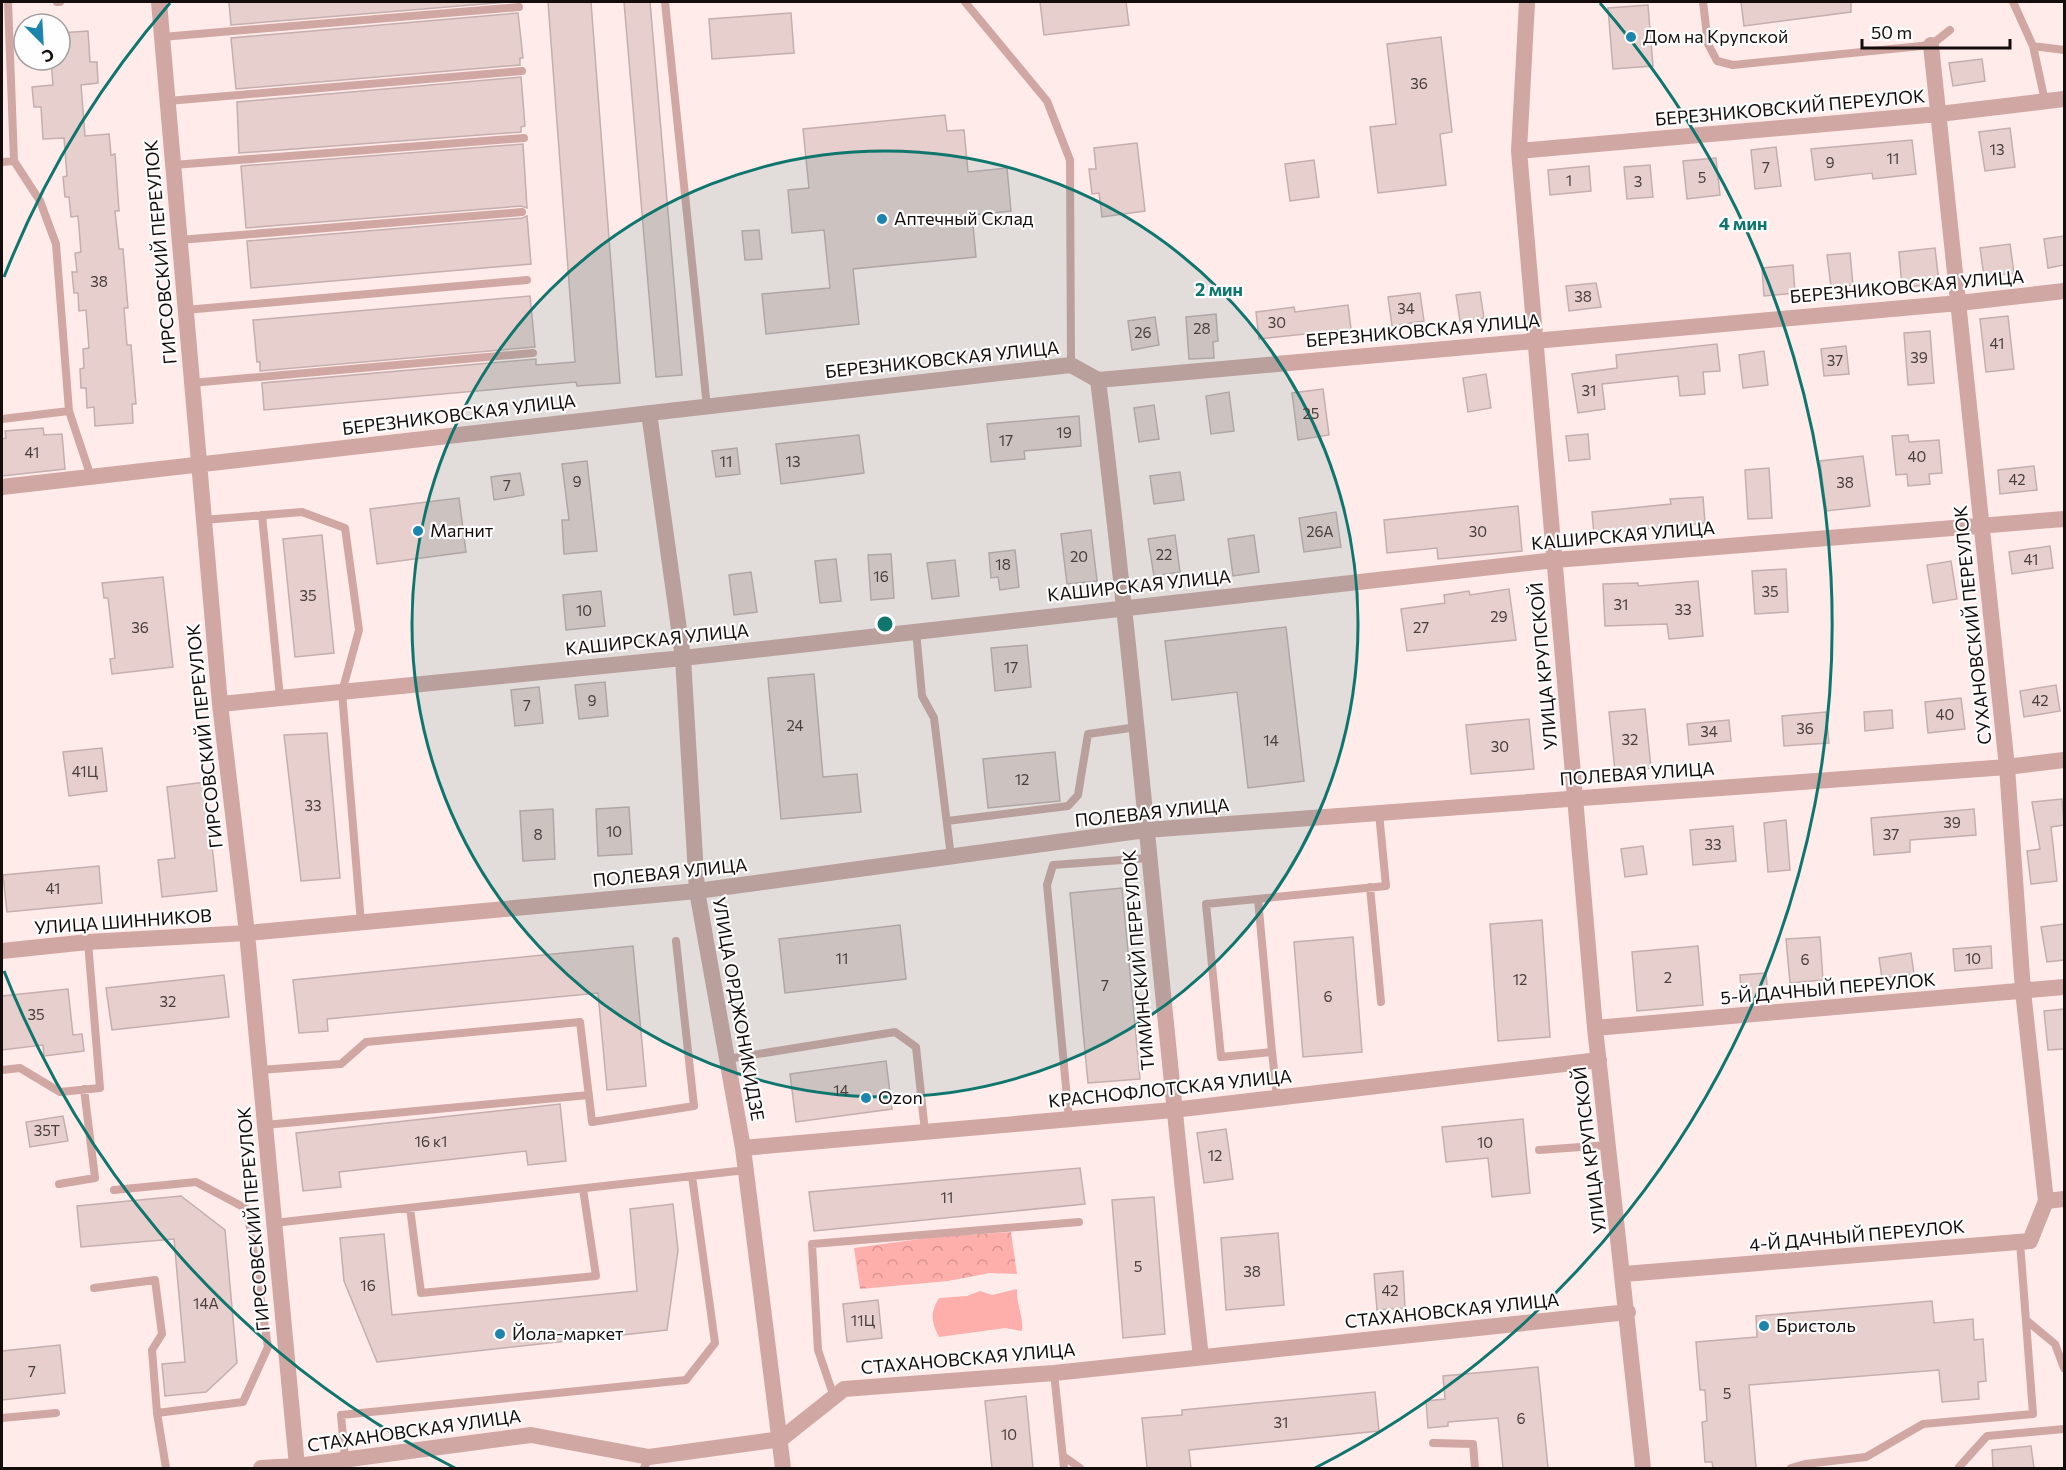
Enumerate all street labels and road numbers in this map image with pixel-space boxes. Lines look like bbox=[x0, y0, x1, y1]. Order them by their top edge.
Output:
street label: БЕРЕЗНИКОВСКИЙ ПЕРЕУЛОК bbox=[1654, 84, 1926, 130]
street label: ГИРСОВСКИЙ ПЕРЕУЛОК bbox=[139, 139, 181, 365]
street label: БЕРЕЗНИКОВСКАЯ УЛИЦА bbox=[1789, 265, 2025, 307]
street label: БЕРЕЗНИКОВСКАЯ УЛИЦА bbox=[1305, 309, 1541, 351]
street label: БЕРЕЗНИКОВСКАЯ УЛИЦА bbox=[824, 336, 1060, 382]
street label: БЕРЕЗНИКОВСКАЯ УЛИЦА bbox=[341, 389, 577, 439]
street label: СУХАНОВСКИЙ ПЕРЕУЛОК bbox=[1948, 504, 1996, 746]
street label: КАШИРСКАЯ УЛИЦА bbox=[1530, 516, 1716, 554]
street label: КАШИРСКАЯ УЛИЦА bbox=[1046, 564, 1232, 606]
street label: УЛИЦА КРУПСКОЙ bbox=[1525, 581, 1561, 751]
street label: КАШИРСКАЯ УЛИЦА bbox=[564, 618, 750, 660]
street label: ГИРСОВСКИЙ ПЕРЕУЛОК bbox=[181, 623, 227, 849]
street label: ПОЛЕВАЯ УЛИЦА bbox=[1559, 757, 1715, 789]
street label: ПОЛЕВАЯ УЛИЦА bbox=[1073, 793, 1230, 831]
street label: ТИМИНСКИЙ ПЕРЕУЛОК bbox=[1117, 849, 1159, 1071]
street label: ПОЛЕВАЯ УЛИЦА bbox=[591, 853, 748, 891]
street label: УЛИЦА ОРДЖОНИКИДЗЕ bbox=[708, 895, 770, 1123]
street label: УЛИЦА ШИННИКОВ bbox=[33, 904, 212, 938]
street label: 5-Й ДАЧНЫЙ ПЕРЕУЛОК bbox=[1719, 968, 1937, 1008]
street label: КРАСНОФЛОТСКАЯ УЛИЦА bbox=[1047, 1064, 1293, 1112]
street label: УЛИЦА КРУПСКОЙ bbox=[1568, 1065, 1610, 1235]
street label: ГИРСОВСКИЙ ПЕРЕУЛОК bbox=[232, 1106, 274, 1332]
street label: 4-Й ДАЧНЫЙ ПЕРЕУЛОК bbox=[1748, 1215, 1966, 1255]
street label: СТАХАНОВСКАЯ УЛИЦА bbox=[1344, 1288, 1560, 1332]
street label: СТАХАНОВСКАЯ УЛИЦА bbox=[860, 1338, 1076, 1378]
street label: СТАХАНОВСКАЯ УЛИЦА bbox=[306, 1404, 522, 1456]

